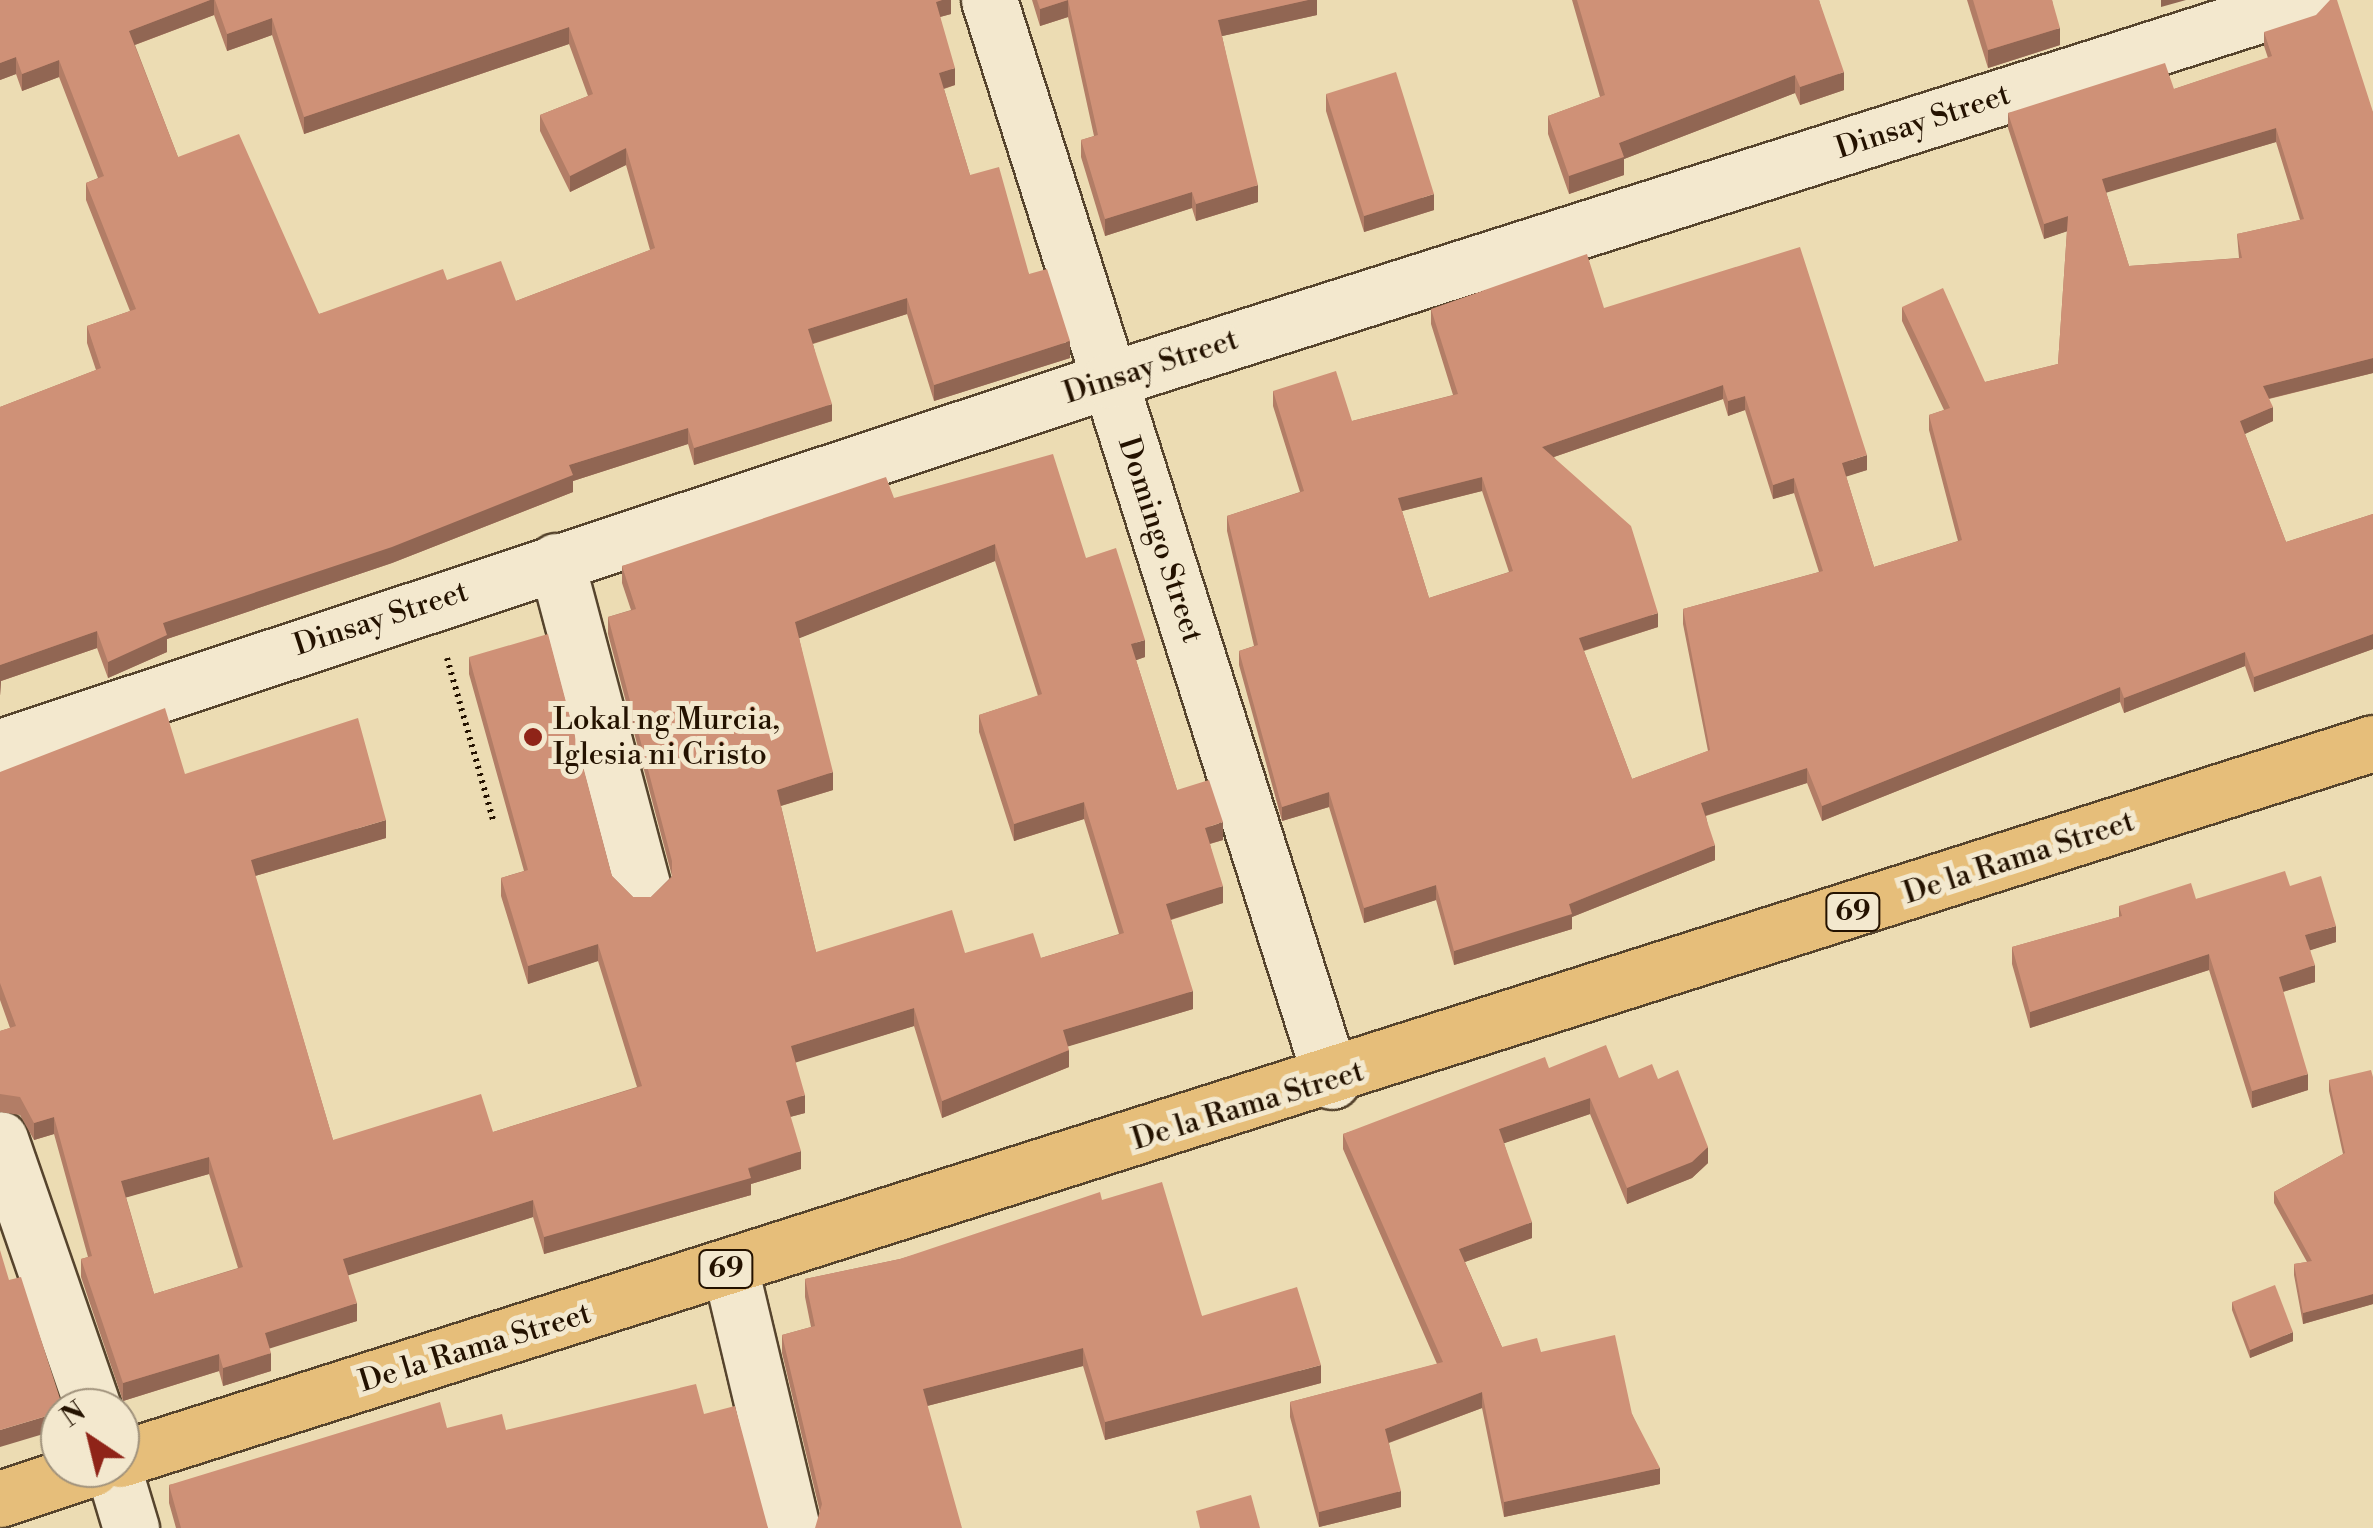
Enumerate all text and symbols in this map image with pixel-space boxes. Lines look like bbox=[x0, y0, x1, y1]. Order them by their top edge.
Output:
street label: Dinsay Street bbox=[1831, 77, 2015, 167]
street label: Dinsay Street bbox=[1059, 322, 1243, 412]
street label: Domingo Street bbox=[1110, 433, 1210, 647]
street label: Dinsay Street bbox=[289, 574, 473, 664]
place label: Lokal ng Murcia, Iglesia ni Cristo bbox=[553, 702, 780, 772]
marker: Lokal ng Murcia, Iglesia ni Cristo bbox=[522, 726, 544, 748]
street label: De la Rama Street bbox=[1899, 804, 2139, 912]
road number: 69 bbox=[1823, 889, 1883, 935]
street label: De la Rama Street bbox=[1128, 1054, 1368, 1158]
road number: 69 bbox=[696, 1246, 756, 1292]
street label: De la Rama Street bbox=[355, 1296, 595, 1400]
north arrow bbox=[40, 1388, 140, 1488]
text: N bbox=[55, 1394, 93, 1435]

